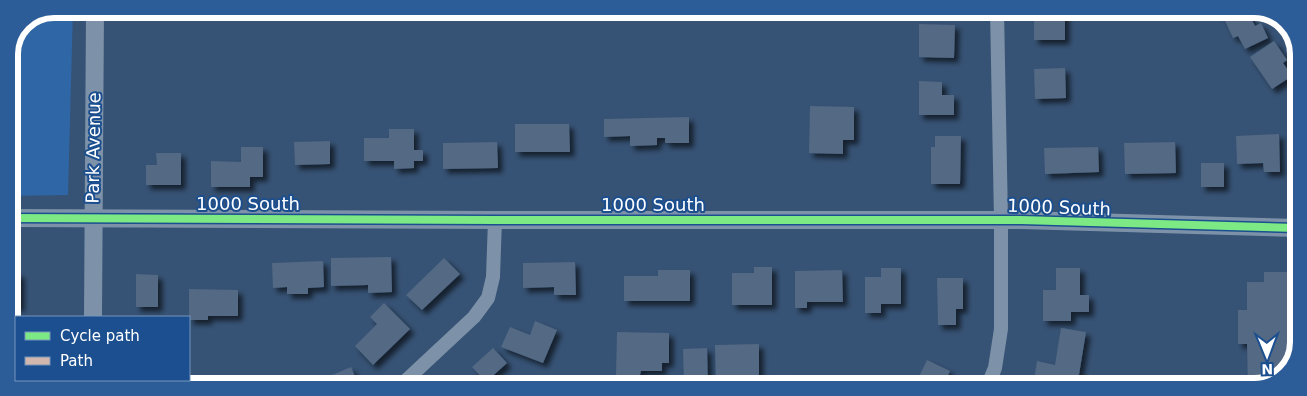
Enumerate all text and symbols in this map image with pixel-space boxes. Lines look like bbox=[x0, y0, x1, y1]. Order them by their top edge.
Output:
street label: Park Avenue bbox=[82, 92, 104, 204]
street label: 1000 South bbox=[196, 193, 300, 214]
street label: 1000 South bbox=[601, 194, 705, 215]
street label: 1000 South bbox=[1007, 195, 1111, 219]
legend bbox=[15, 316, 190, 381]
text: Cycle path bbox=[60, 327, 140, 345]
north arrow bbox=[1242, 331, 1292, 381]
text: Path bbox=[60, 352, 93, 370]
text: N bbox=[1261, 361, 1273, 377]

